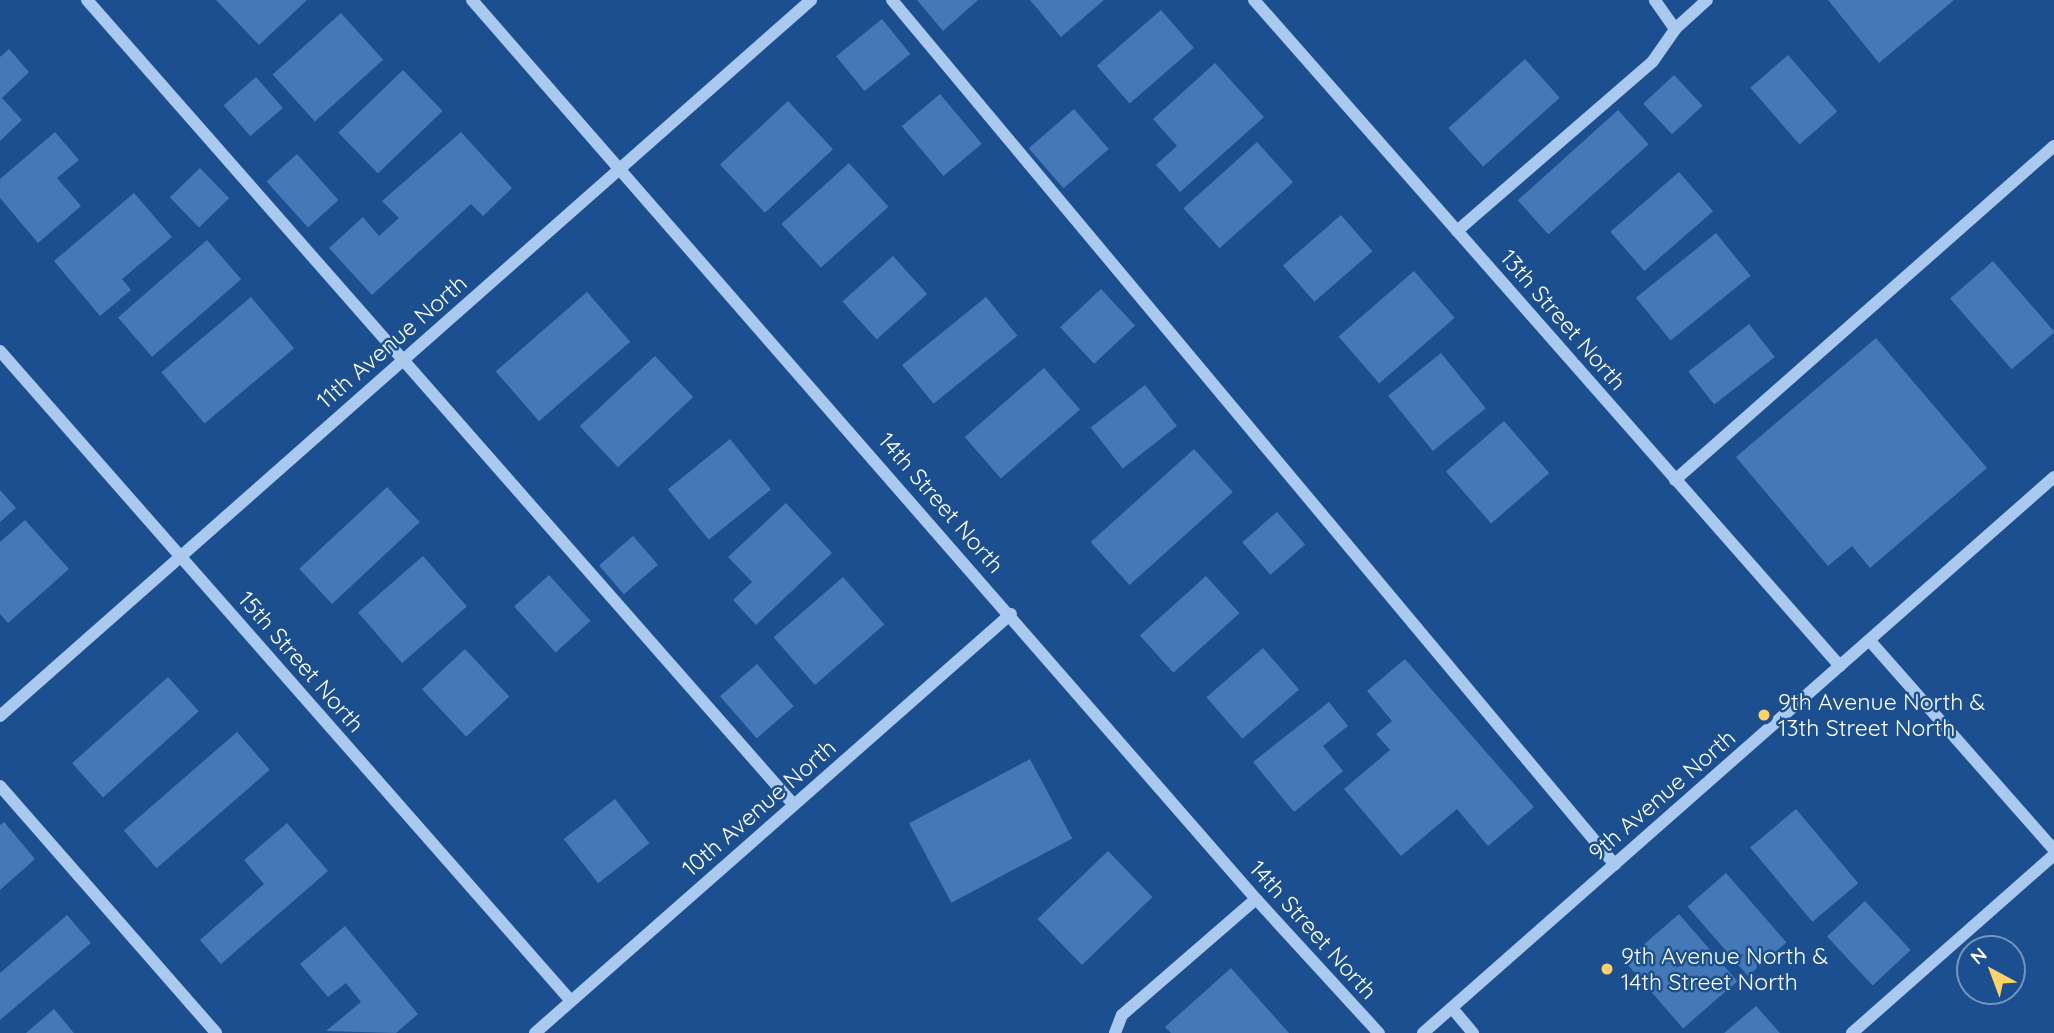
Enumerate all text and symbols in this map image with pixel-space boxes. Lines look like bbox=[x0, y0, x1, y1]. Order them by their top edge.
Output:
street label: 13th Street North bbox=[1494, 244, 1632, 396]
street label: 11th Avenue North bbox=[311, 269, 473, 415]
street label: 14th Street North bbox=[873, 427, 1009, 579]
street label: 15th Street North bbox=[232, 586, 370, 738]
place label: 9th Avenue North & 13th Street North bbox=[1778, 688, 1985, 742]
marker: 9th Avenue North & 13th Street North bbox=[1756, 707, 1772, 723]
street label: 9th Avenue North bbox=[1583, 724, 1741, 866]
street label: 10th Avenue North bbox=[677, 734, 841, 882]
street label: 14th Street North bbox=[1244, 855, 1382, 1005]
north arrow bbox=[1956, 935, 2026, 1005]
place label: 9th Avenue North & 14th Street North bbox=[1621, 942, 1828, 996]
text: N bbox=[1965, 942, 1992, 969]
marker: 9th Avenue North & 14th Street North bbox=[1599, 961, 1615, 977]

